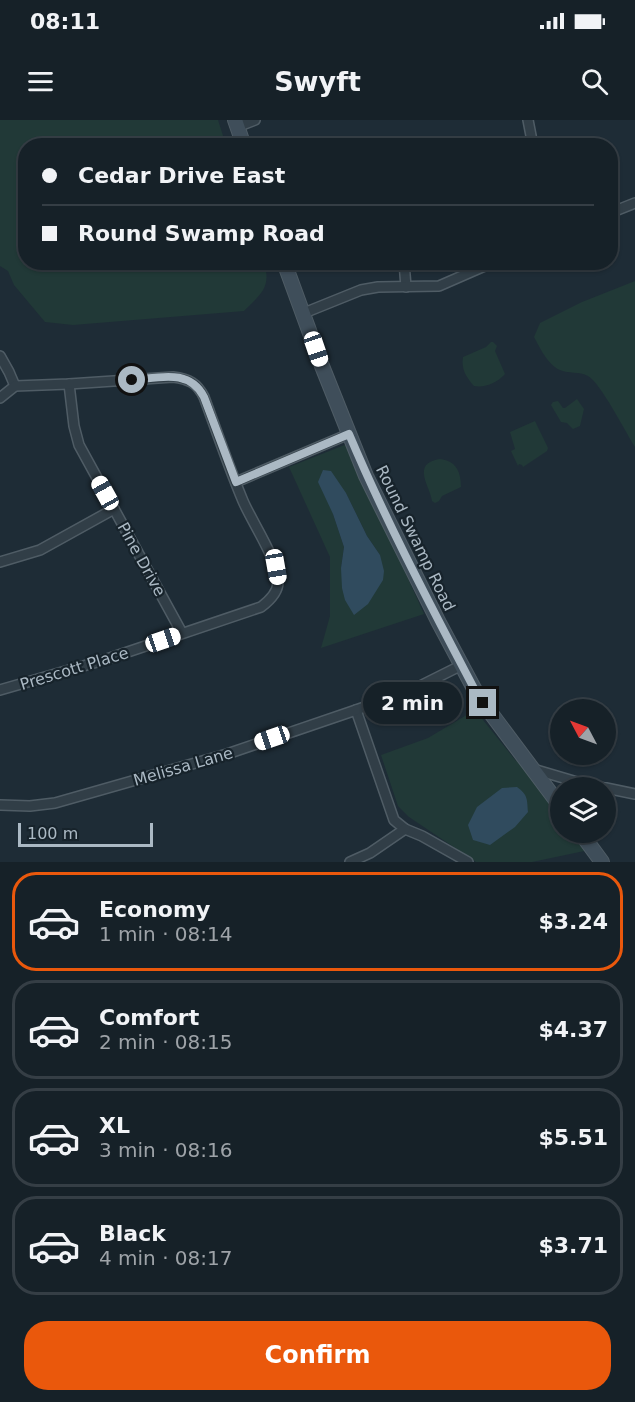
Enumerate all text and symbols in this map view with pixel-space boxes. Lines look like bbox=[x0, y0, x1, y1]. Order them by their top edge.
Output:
text: 08:11 bbox=[30, 9, 100, 34]
icon: menu bbox=[24, 65, 57, 98]
icon: search bbox=[578, 65, 611, 98]
text: Swyft bbox=[274, 66, 361, 97]
text: Cedar Drive East bbox=[78, 163, 285, 188]
text: Round Swamp Road bbox=[78, 221, 325, 246]
car bbox=[302, 329, 330, 369]
route start bbox=[118, 366, 145, 393]
street label: Round Swamp Road bbox=[372, 462, 459, 614]
car bbox=[88, 473, 122, 513]
street label: Pine Drive bbox=[114, 519, 170, 599]
car bbox=[264, 548, 288, 586]
car bbox=[143, 626, 183, 654]
street label: Prescott Place bbox=[18, 643, 131, 694]
callout: 2 min bbox=[363, 682, 462, 724]
route end bbox=[469, 689, 496, 716]
text: 2 min bbox=[381, 691, 444, 715]
north arrow bbox=[550, 699, 616, 765]
map controls bbox=[550, 699, 616, 843]
car bbox=[252, 724, 292, 752]
street label: Melissa Lane bbox=[131, 743, 235, 790]
button: layers bbox=[550, 777, 616, 843]
scale bar bbox=[18, 820, 153, 848]
text: 100 m bbox=[27, 824, 78, 843]
icon: car bbox=[27, 895, 81, 949]
text: Economy bbox=[99, 897, 210, 922]
text: $3.24 bbox=[538, 909, 608, 934]
text: 1 min · 08:14 bbox=[99, 922, 233, 946]
icon: car bbox=[27, 1003, 81, 1057]
text: Comfort bbox=[99, 1005, 199, 1030]
text: $4.37 bbox=[538, 1017, 608, 1042]
text: 2 min · 08:15 bbox=[99, 1030, 233, 1054]
icon: car bbox=[27, 1111, 81, 1165]
text: XL bbox=[99, 1113, 130, 1138]
text: $5.51 bbox=[538, 1125, 608, 1150]
text: 3 min · 08:16 bbox=[99, 1138, 233, 1162]
icon: car bbox=[27, 1219, 81, 1273]
text: Black bbox=[99, 1221, 166, 1246]
text: $3.71 bbox=[538, 1233, 608, 1258]
text: 4 min · 08:17 bbox=[99, 1246, 233, 1270]
button: Confirm bbox=[24, 1321, 611, 1390]

